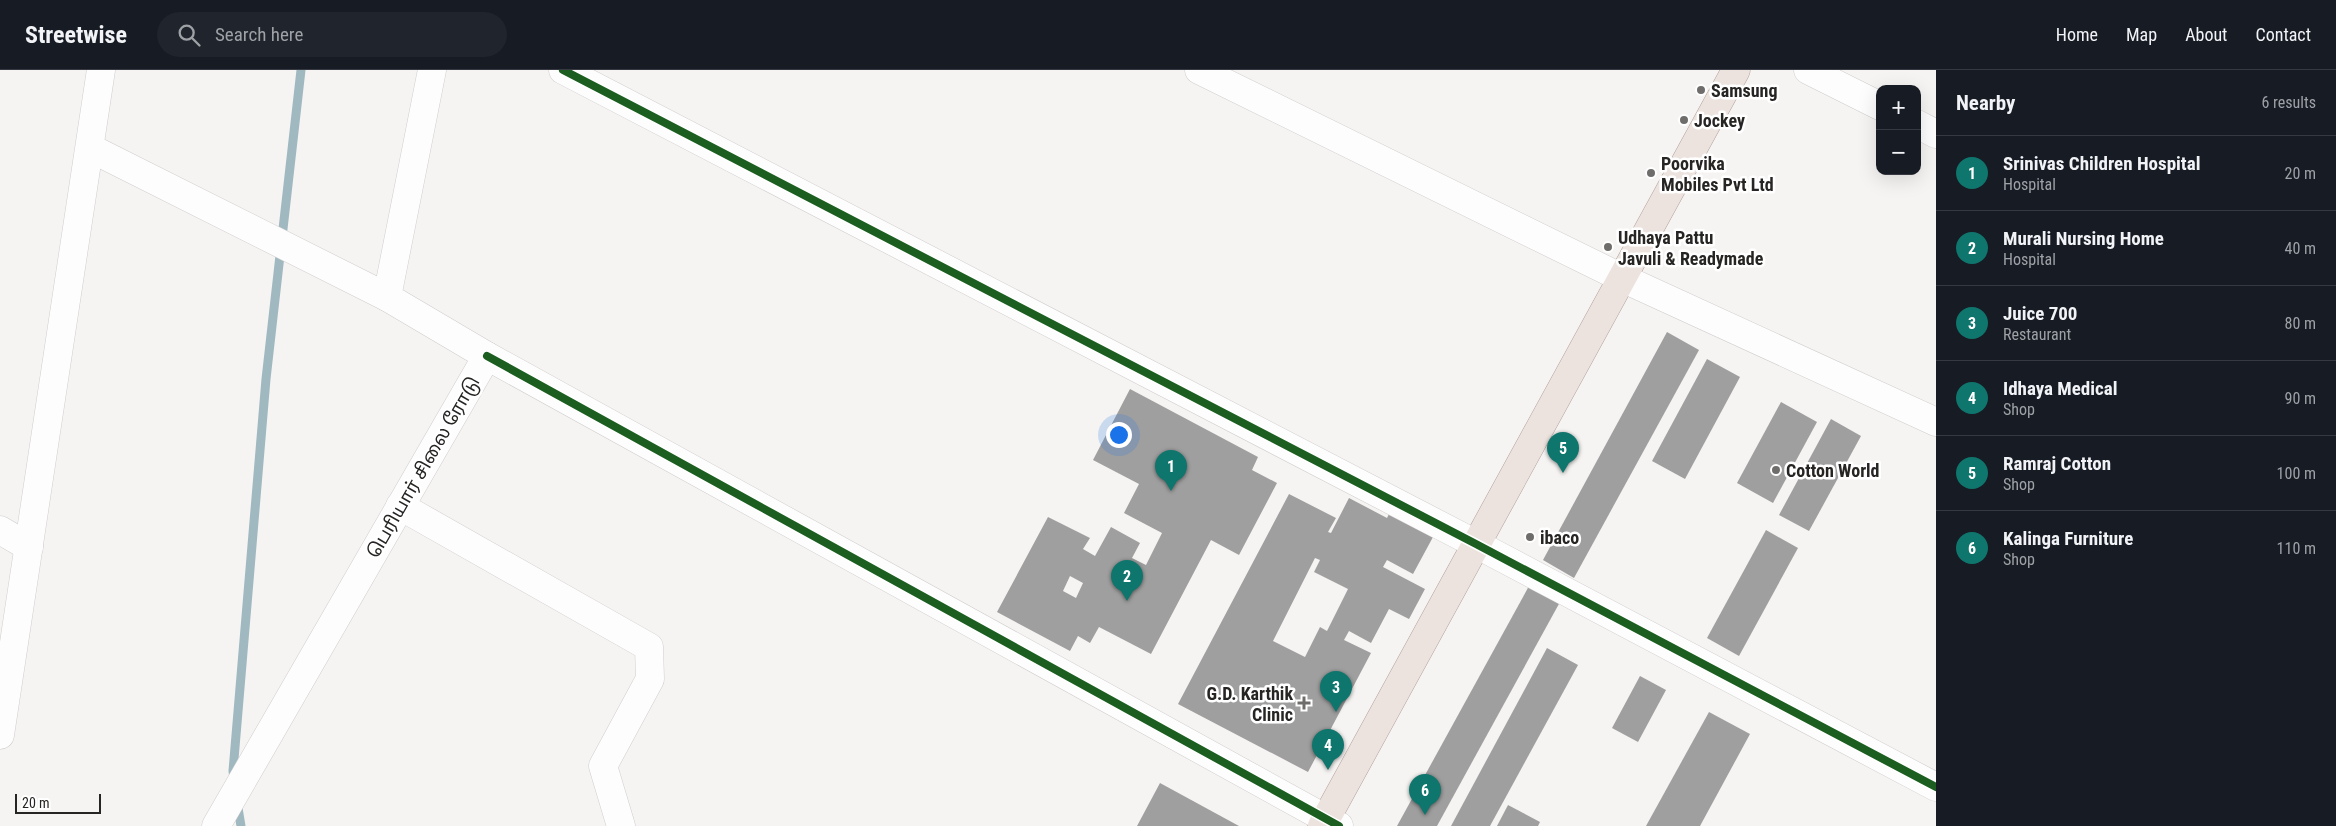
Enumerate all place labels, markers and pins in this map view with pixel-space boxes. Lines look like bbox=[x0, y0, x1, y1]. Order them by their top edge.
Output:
place label: Samsung bbox=[1711, 80, 1778, 101]
marker: Samsung bbox=[1695, 84, 1707, 96]
place label: Jockey bbox=[1694, 110, 1745, 131]
marker: Jockey bbox=[1678, 114, 1690, 126]
place label: Poorvika Mobiles Pvt Ltd bbox=[1661, 153, 1774, 195]
marker: Poorvika Mobiles Pvt Ltd bbox=[1645, 167, 1657, 179]
place label: Udhaya Pattu Javuli & Readymade bbox=[1618, 227, 1764, 269]
marker: Udhaya Pattu Javuli & Readymade bbox=[1602, 241, 1614, 253]
pin: 5 bbox=[1547, 432, 1579, 473]
pin: 1 bbox=[1155, 450, 1187, 491]
place label: Cotton World bbox=[1786, 460, 1880, 481]
marker: Cotton World bbox=[1770, 464, 1782, 476]
place label: ibaco bbox=[1540, 527, 1579, 548]
marker: ibaco bbox=[1524, 531, 1536, 543]
pin: 2 bbox=[1111, 560, 1143, 601]
pin: 3 bbox=[1320, 671, 1352, 712]
place label: G.D. Karthik Clinic bbox=[1206, 683, 1293, 725]
marker: G.D. Karthik Clinic bbox=[1297, 696, 1311, 710]
pin: 4 bbox=[1312, 729, 1344, 770]
pin: 6 bbox=[1409, 774, 1441, 815]

